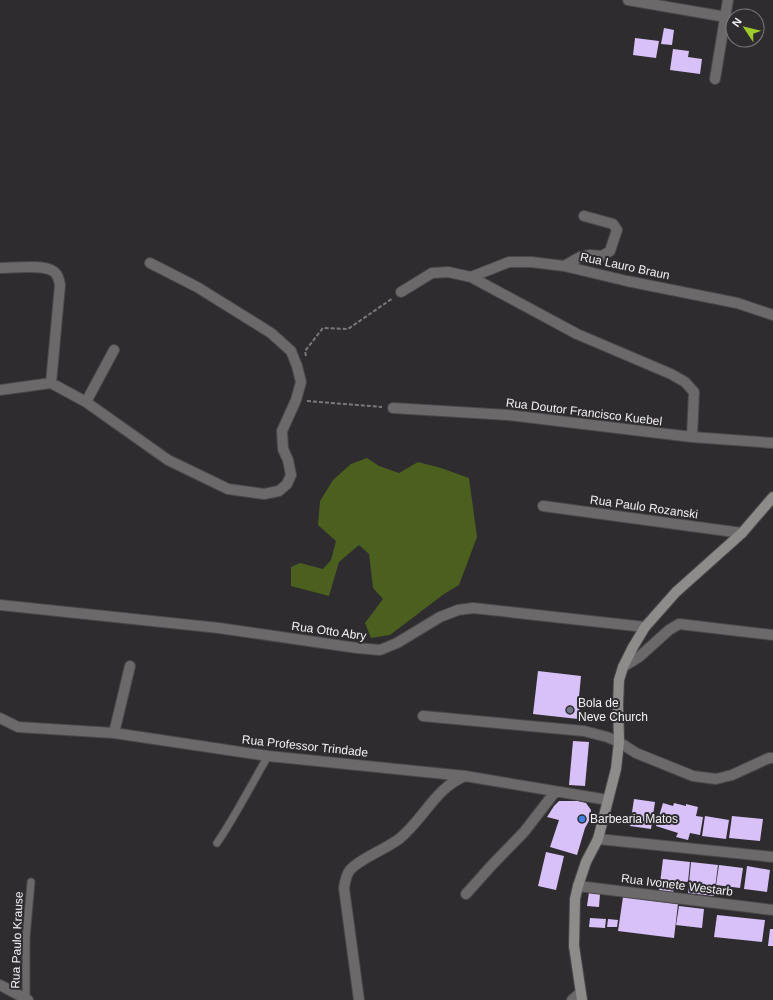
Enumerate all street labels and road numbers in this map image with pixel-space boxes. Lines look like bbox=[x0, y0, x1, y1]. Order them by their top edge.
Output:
street label: Rua Lauro Braun bbox=[579, 250, 671, 282]
street label: Rua Doutor Francisco Kuebel bbox=[505, 395, 663, 429]
street label: Rua Paulo Rozanski bbox=[589, 493, 699, 521]
street label: Rua Otto Abry bbox=[291, 619, 367, 643]
street label: Rua Professor Trindade bbox=[241, 732, 369, 760]
street label: Rua Ivonete Westarb bbox=[620, 871, 734, 899]
street label: Rua Paulo Krause bbox=[8, 891, 26, 989]

